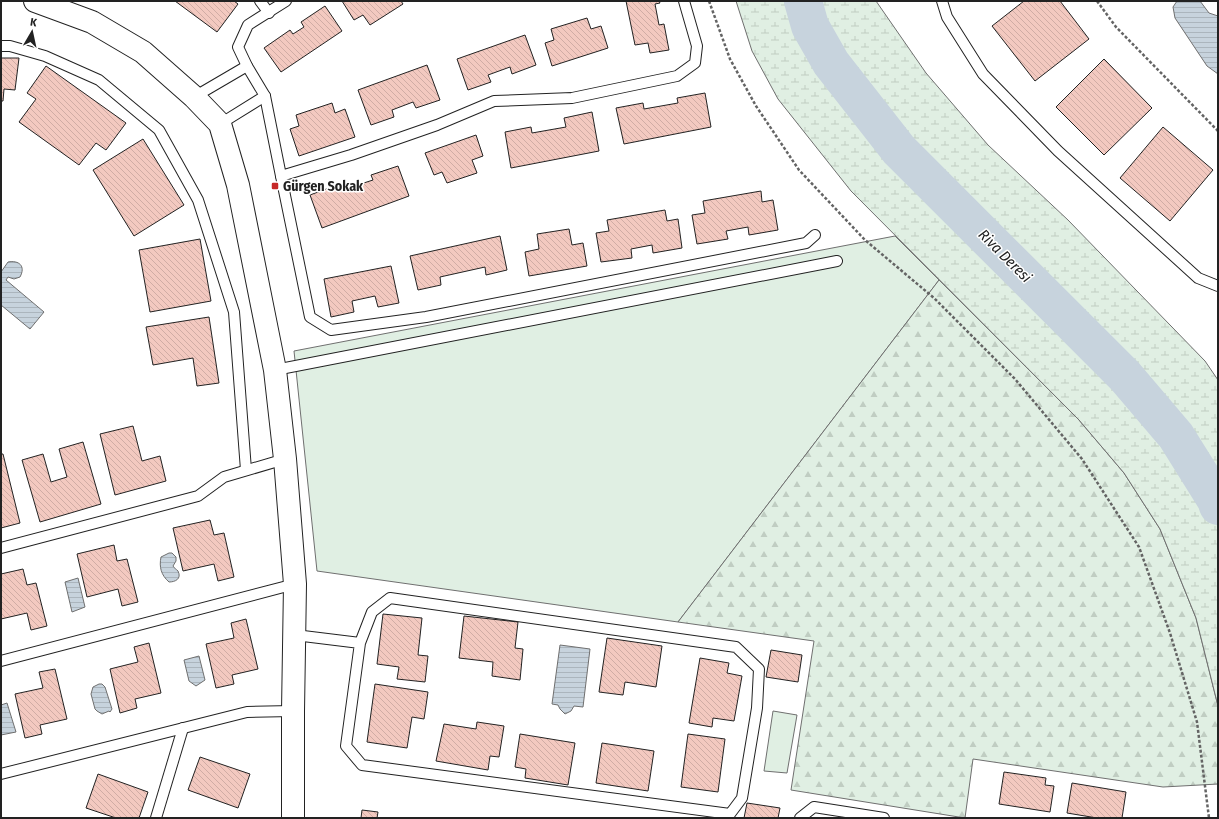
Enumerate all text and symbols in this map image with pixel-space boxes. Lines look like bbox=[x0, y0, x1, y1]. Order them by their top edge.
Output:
north arrow bbox=[12, 12, 52, 52]
text: K bbox=[29, 16, 38, 30]
place label: Gürgen Sokak bbox=[283, 178, 364, 195]
marker: Gürgen Sokak bbox=[270, 181, 280, 191]
water label: Riva Deresi bbox=[975, 226, 1035, 286]

